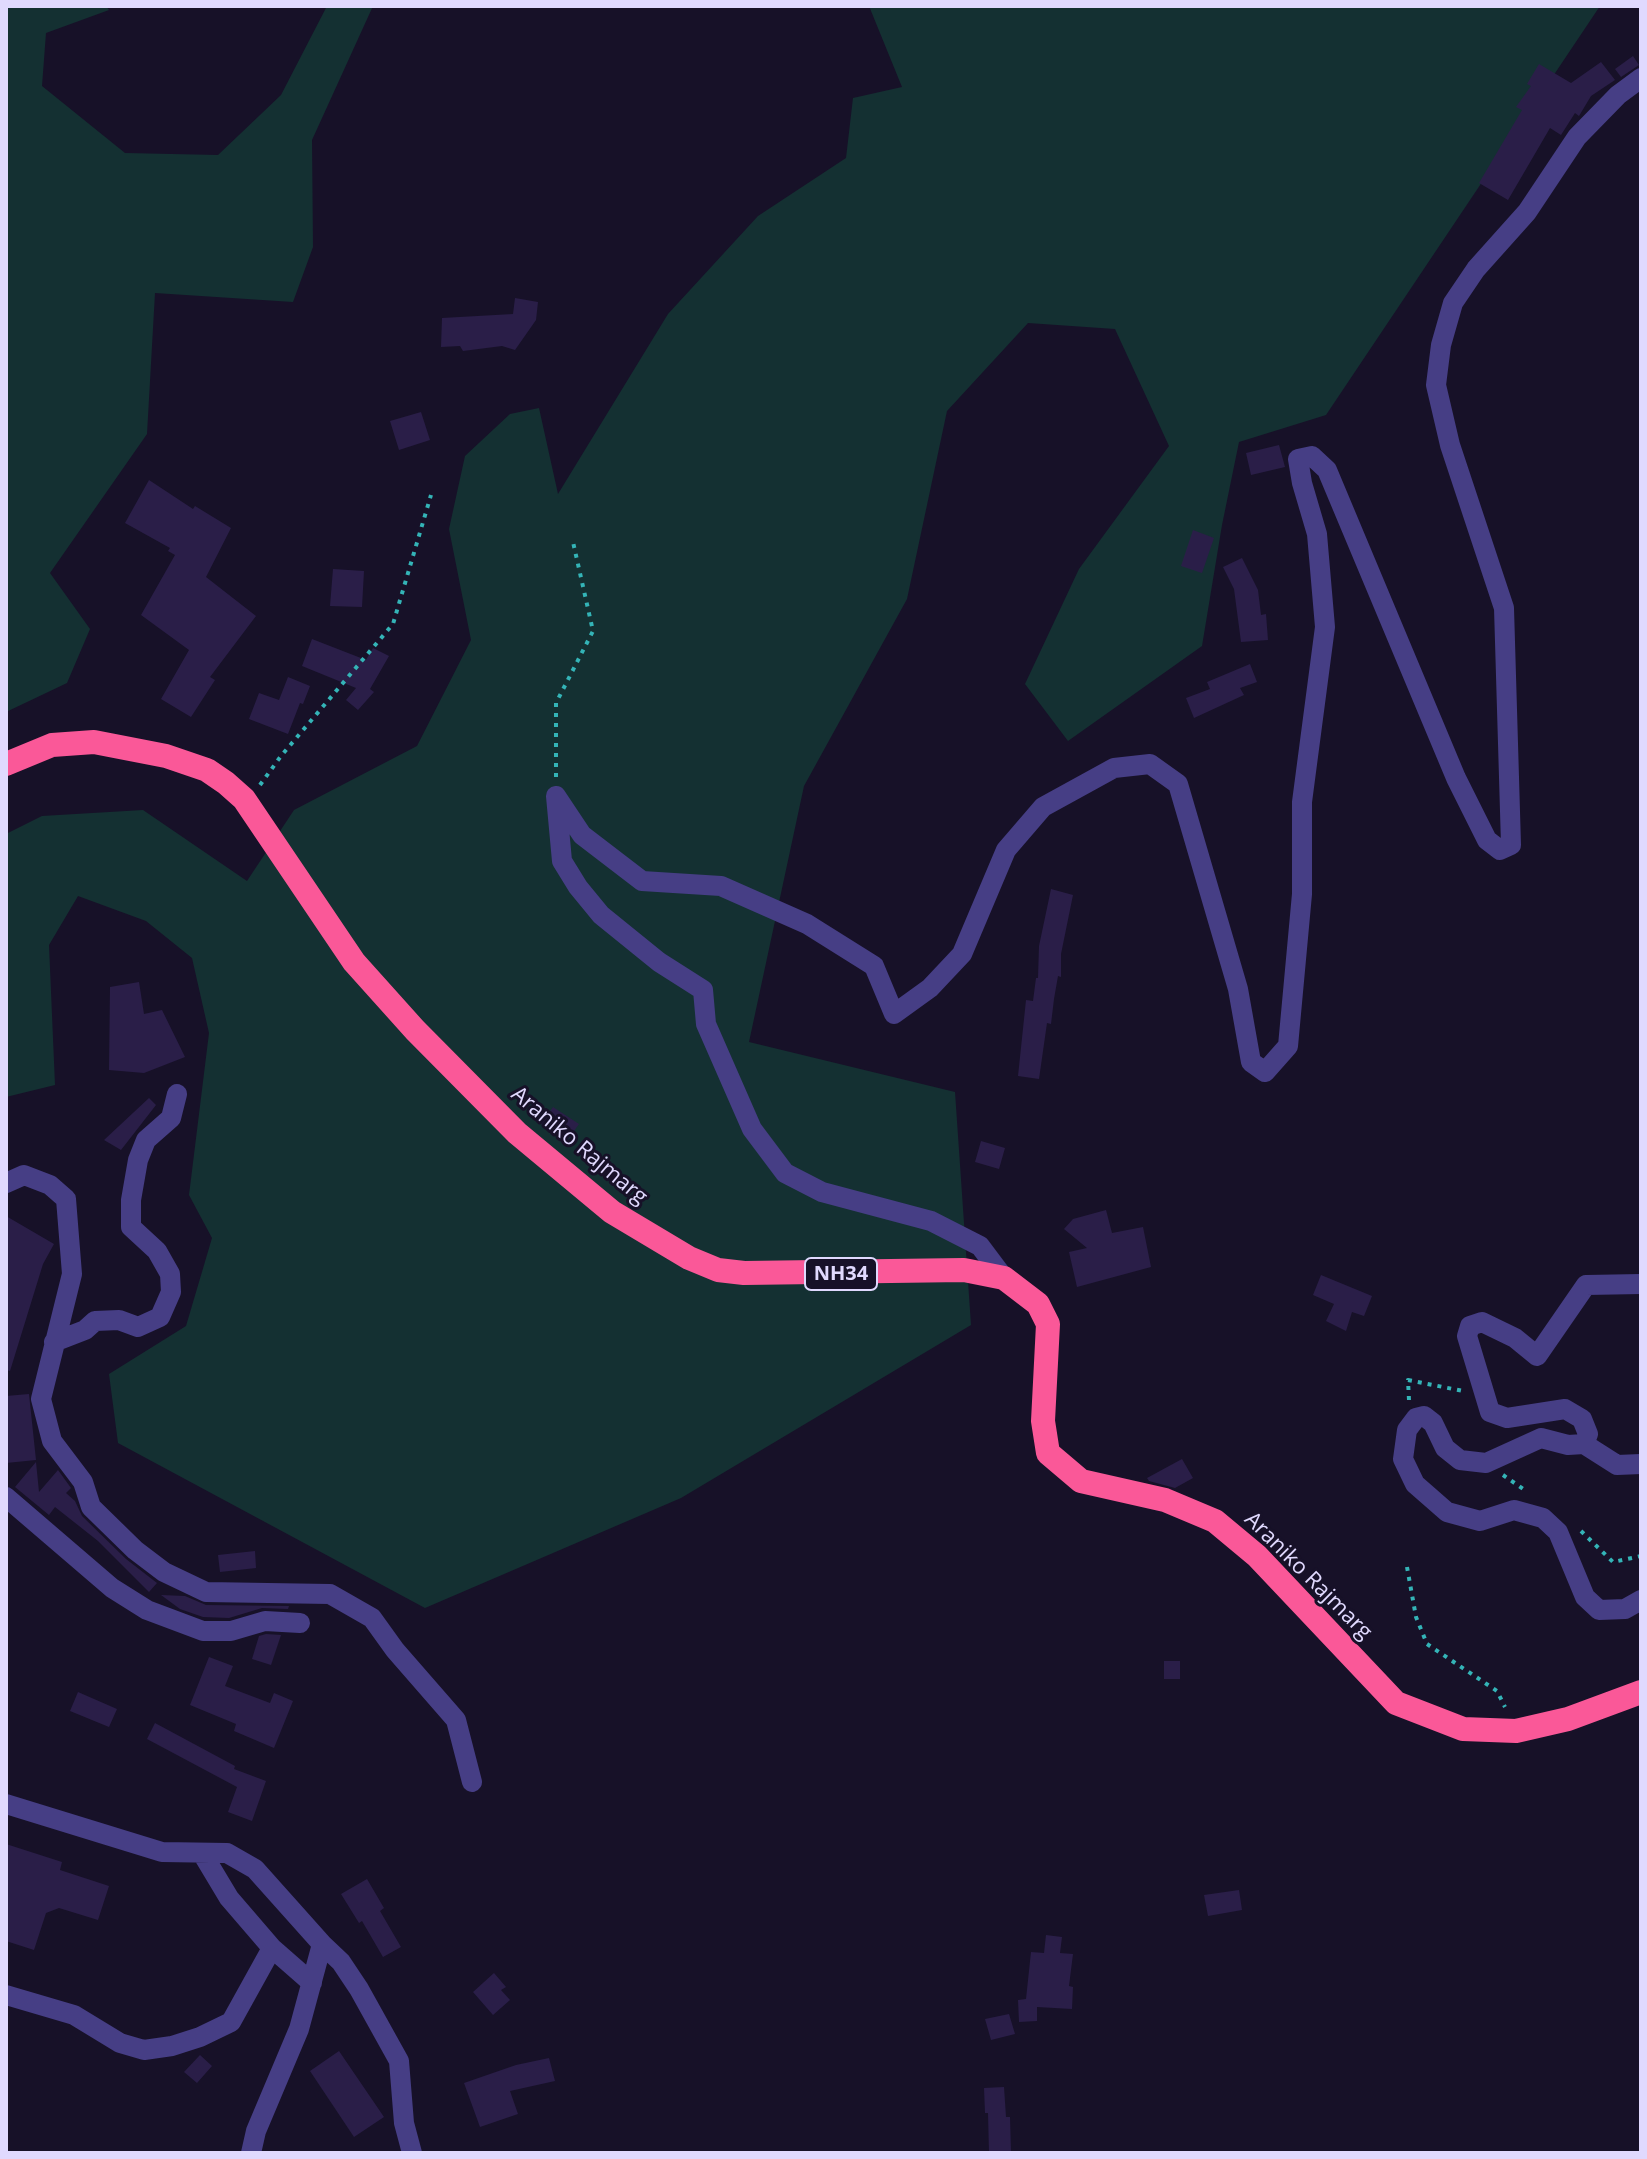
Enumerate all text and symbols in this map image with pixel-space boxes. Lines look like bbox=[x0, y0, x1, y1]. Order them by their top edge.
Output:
street label: Araniko Rajmarg bbox=[506, 1081, 652, 1211]
road number: NH34 bbox=[805, 1258, 877, 1290]
street label: Araniko Rajmarg bbox=[1239, 1507, 1377, 1645]

